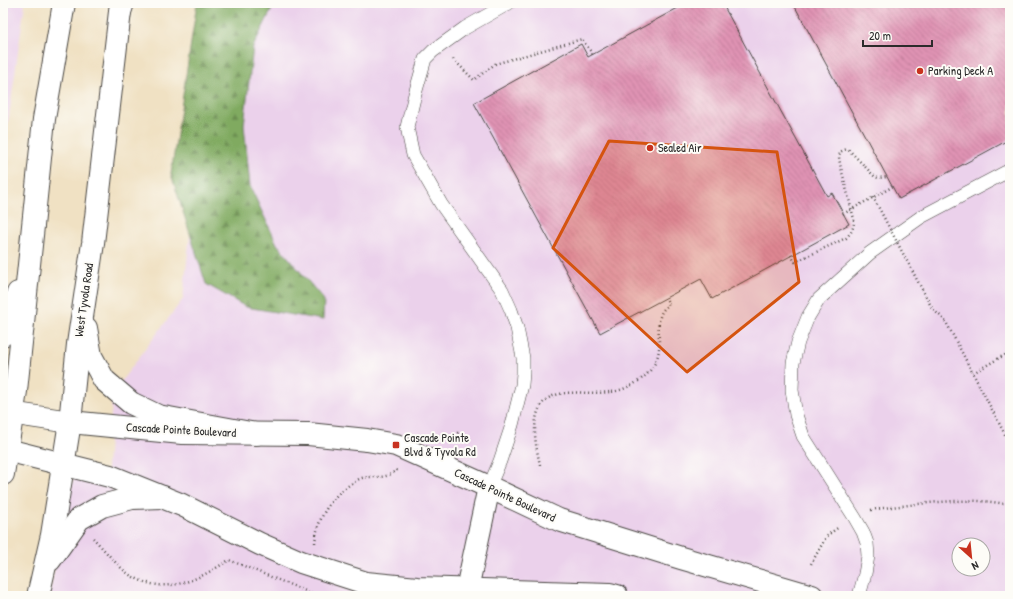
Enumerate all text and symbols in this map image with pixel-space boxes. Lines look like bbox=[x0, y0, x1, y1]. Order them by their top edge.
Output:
scale bar bbox=[863, 22, 932, 48]
text: 20 m bbox=[869, 27, 891, 44]
place label: Parking Deck A bbox=[928, 62, 993, 79]
marker: Parking Deck A bbox=[915, 66, 925, 76]
place label: Sealed Air bbox=[658, 139, 702, 156]
marker: Sealed Air bbox=[645, 143, 655, 153]
street label: West Tyvola Road bbox=[70, 262, 97, 338]
street label: Cascade Pointe Boulevard bbox=[125, 418, 237, 441]
place label: Cascade Pointe Blvd & Tyvola Rd bbox=[404, 429, 476, 460]
marker: Cascade Pointe Blvd & Tyvola Rd bbox=[391, 440, 401, 450]
street label: Cascade Pointe Boulevard bbox=[452, 464, 559, 526]
north arrow bbox=[951, 537, 991, 577]
text: N bbox=[970, 558, 981, 574]

